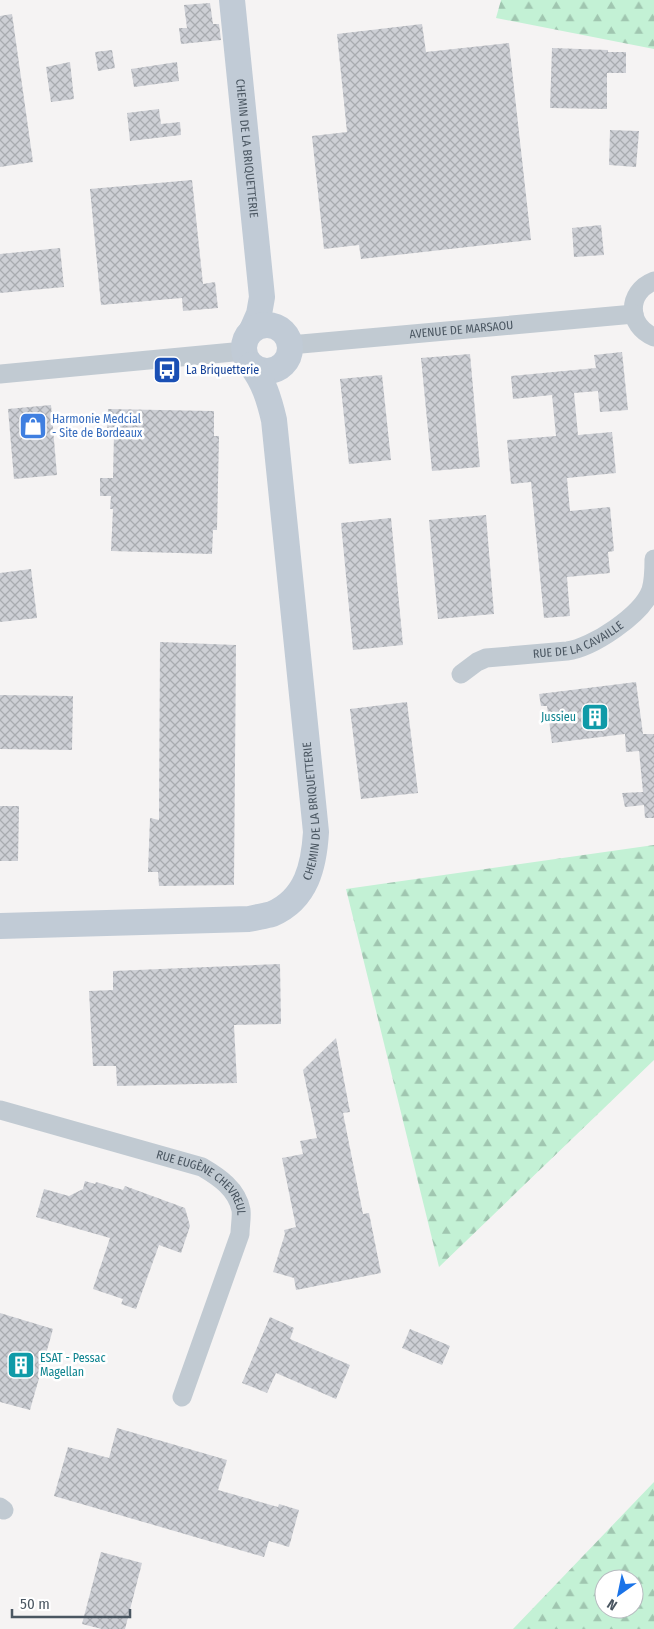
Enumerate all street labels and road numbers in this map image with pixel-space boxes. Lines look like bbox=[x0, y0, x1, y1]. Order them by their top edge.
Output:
street label: CHEMIN DE LA BRIQUETTERIE bbox=[233, 78, 261, 219]
street label: AVENUE DE MARSAOU bbox=[409, 318, 514, 341]
street label: RUE DE LA CAVAILLE bbox=[532, 618, 626, 661]
street label: CHEMIN DE LA BRIQUETTERIE bbox=[300, 741, 323, 882]
street label: RUE EUGÈNE CHEVREUL bbox=[155, 1147, 248, 1216]

